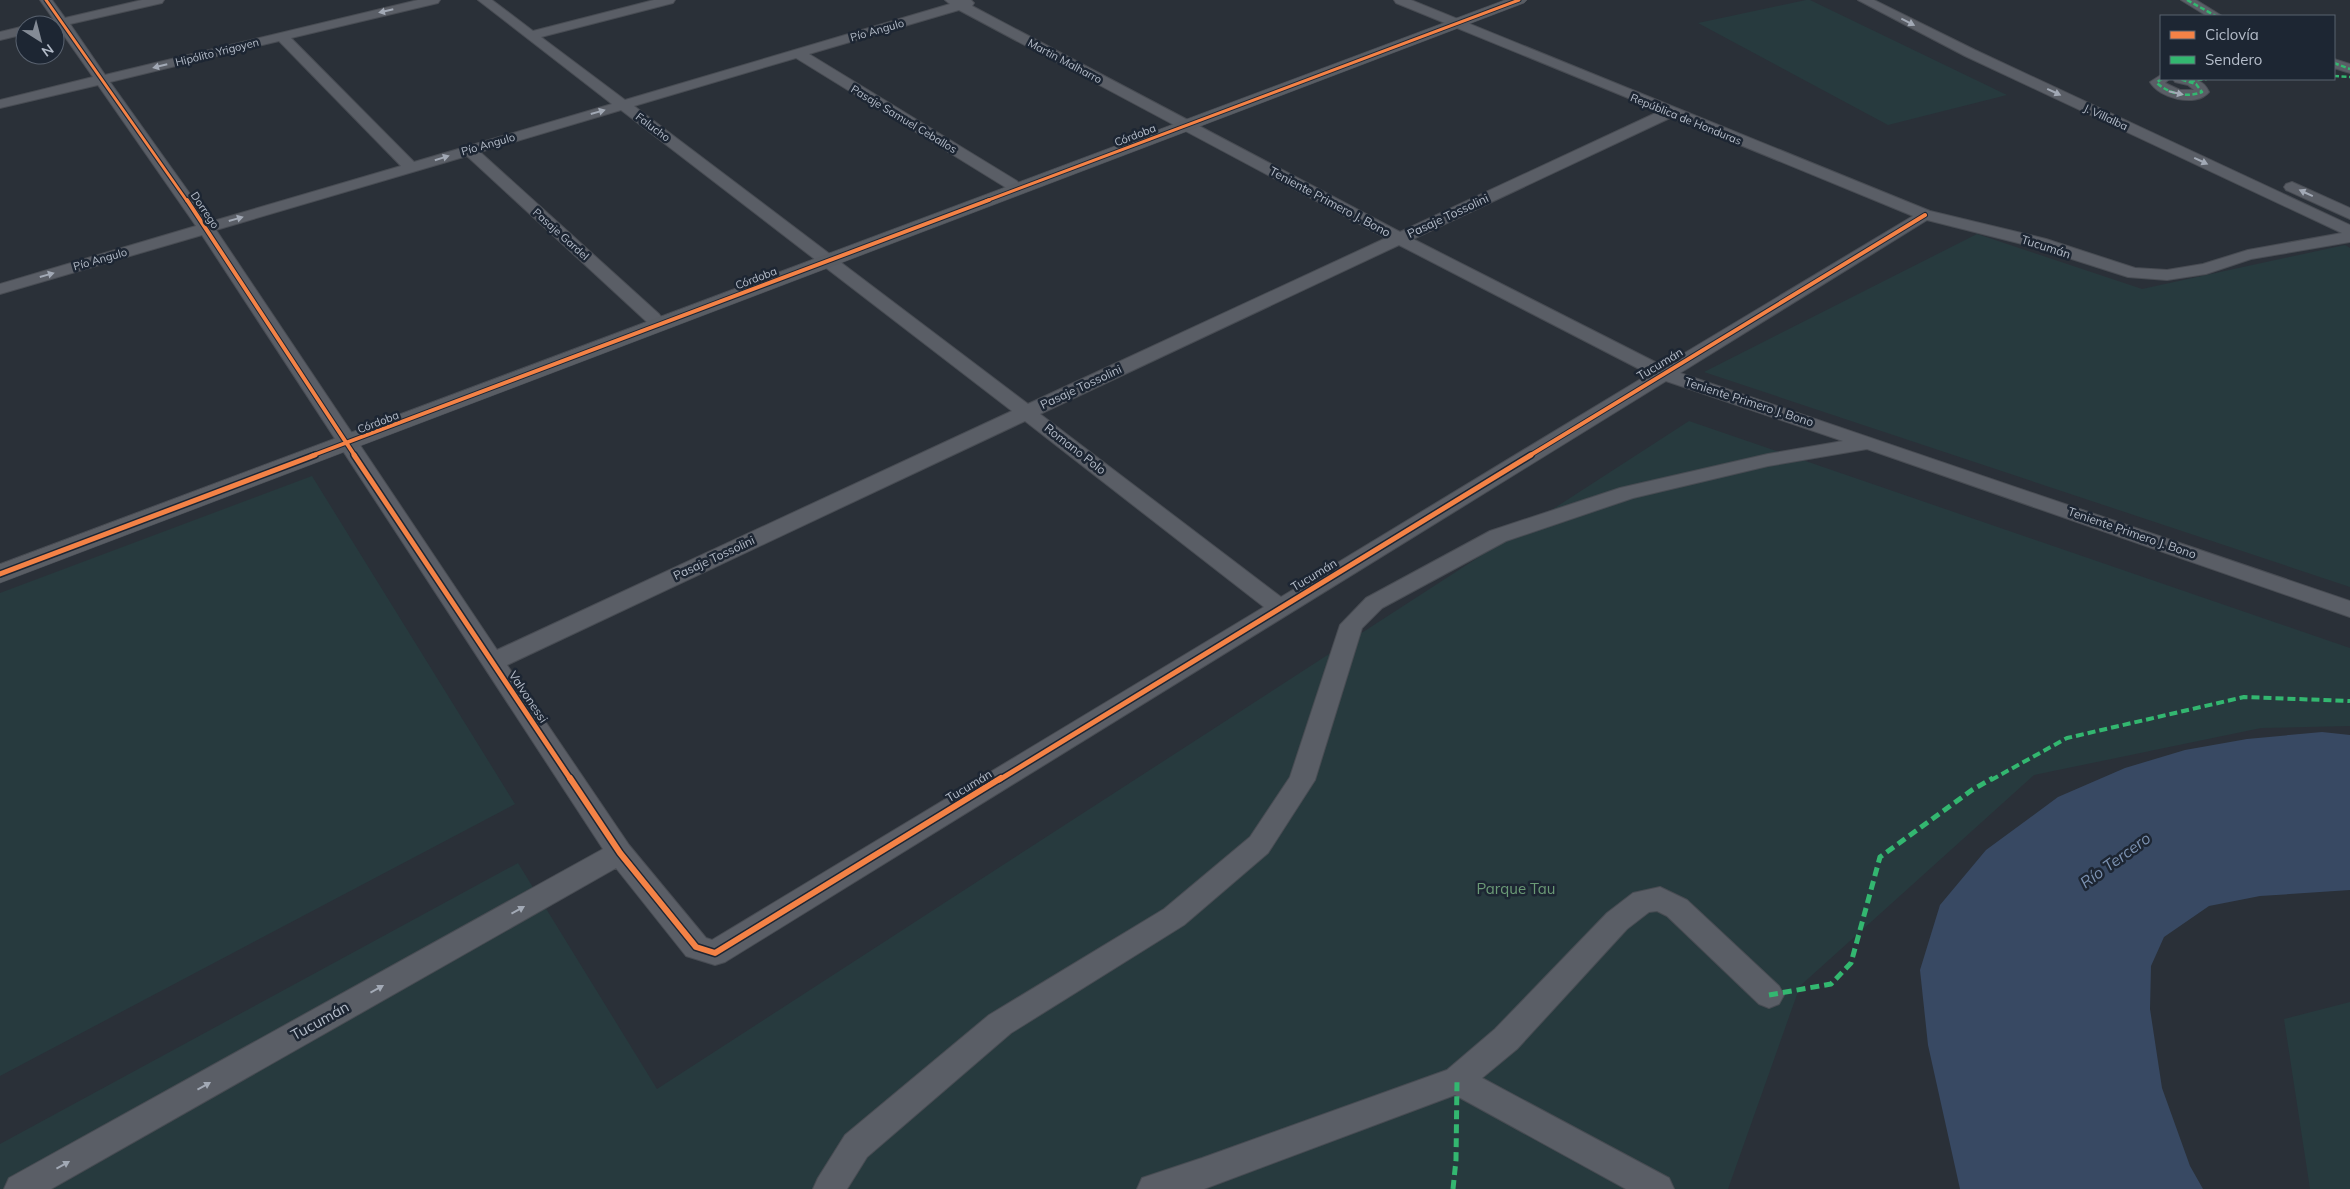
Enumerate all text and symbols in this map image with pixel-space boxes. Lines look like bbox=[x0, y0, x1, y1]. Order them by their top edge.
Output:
one-way arrow bbox=[379, 7, 394, 15]
north arrow bbox=[15, 15, 65, 65]
legend bbox=[2160, 15, 2335, 80]
street label: Pío Angulo bbox=[848, 16, 906, 44]
one-way arrow bbox=[1900, 18, 1915, 26]
text: Ciclovía bbox=[2205, 25, 2259, 44]
street label: Hipólito Yrigoyen bbox=[174, 35, 260, 69]
street label: Martin Malharro bbox=[1026, 36, 1104, 86]
text: N bbox=[38, 40, 57, 61]
text: Sendero bbox=[2205, 50, 2262, 69]
one-way arrow bbox=[153, 62, 168, 70]
street label: Pasaje Samuel Ceballos bbox=[848, 82, 960, 156]
one-way arrow bbox=[2047, 88, 2061, 96]
one-way arrow bbox=[2169, 89, 2184, 97]
street label: República de Honduras bbox=[1628, 90, 1744, 148]
street label: J. Villalba bbox=[2082, 101, 2130, 133]
one-way arrow bbox=[591, 107, 606, 115]
street label: Falucho bbox=[633, 109, 673, 145]
street label: Córdoba bbox=[1112, 121, 1158, 149]
street label: Pío Angulo bbox=[459, 130, 517, 158]
one-way arrow bbox=[435, 154, 450, 162]
one-way arrow bbox=[2194, 157, 2208, 165]
street label: Teniente Primero J. Bono bbox=[1267, 163, 1393, 240]
street label: Dorrego bbox=[188, 189, 222, 231]
one-way arrow bbox=[2299, 189, 2313, 197]
street label: Pasaje Tossolini bbox=[1405, 190, 1491, 241]
street label: Pasaje Gardel bbox=[530, 205, 592, 263]
one-way arrow bbox=[229, 214, 244, 222]
street label: Tucumán bbox=[2020, 232, 2073, 262]
street label: Pío Angulo bbox=[71, 245, 129, 273]
street label: Córdoba bbox=[733, 264, 779, 292]
one-way arrow bbox=[39, 270, 54, 278]
street label: Tucumán bbox=[1634, 344, 1685, 383]
street label: Pasaje Tossolini bbox=[1038, 361, 1124, 412]
street label: Teniente Primero J. Bono bbox=[1683, 374, 1816, 430]
street label: Córdoba bbox=[355, 408, 401, 436]
street label: Romano Polo bbox=[1042, 420, 1109, 477]
street label: Teniente Primero J. Bono bbox=[2066, 503, 2199, 562]
street label: Pasaje Tossolini bbox=[671, 532, 757, 583]
street label: Tucumán bbox=[1288, 555, 1339, 594]
street label: Valvonessi bbox=[506, 668, 551, 726]
street label: Tucumán bbox=[943, 766, 994, 805]
water label: Río Tercero bbox=[2076, 828, 2154, 892]
park label: Parque Tau bbox=[1476, 879, 1556, 898]
one-way arrow bbox=[512, 905, 525, 914]
one-way arrow bbox=[369, 985, 384, 993]
street label: Tucumán bbox=[287, 997, 352, 1044]
one-way arrow bbox=[198, 1081, 211, 1090]
one-way arrow bbox=[55, 1161, 70, 1169]

